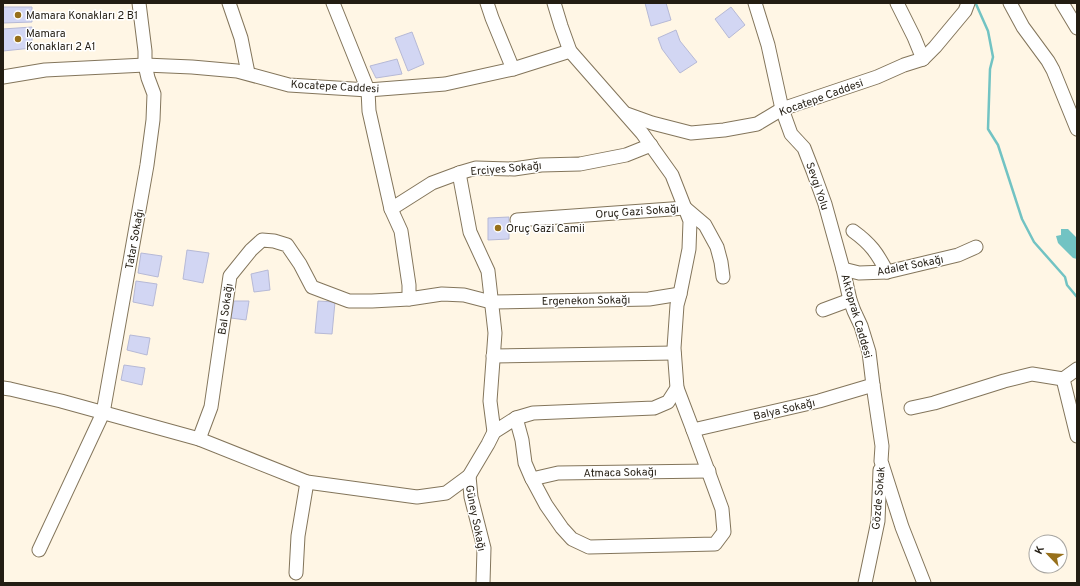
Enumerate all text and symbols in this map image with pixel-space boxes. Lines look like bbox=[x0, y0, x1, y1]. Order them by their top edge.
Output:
place label: Mamara Konakları 2 B1 bbox=[26, 9, 138, 23]
marker: Mamara Konakları 2 B1 bbox=[13, 10, 23, 20]
place label: Mamara Konakları 2 A1 bbox=[26, 27, 96, 54]
marker: Mamara Konakları 2 A1 bbox=[13, 34, 23, 44]
street label: Kocatepe Caddesi bbox=[777, 76, 865, 120]
street label: Kocatepe Caddesi bbox=[290, 78, 379, 96]
street label: Erciyes Sokağı bbox=[470, 159, 542, 179]
street label: Sevgi Yolu bbox=[802, 160, 832, 212]
street label: Oruç Gazi Sokağı bbox=[595, 202, 679, 222]
street label: Tatar Sokağı bbox=[123, 208, 147, 271]
place label: Oruç Gazi Camii bbox=[506, 222, 585, 236]
marker: Oruç Gazi Camii bbox=[493, 223, 503, 233]
street label: Adalet Sokağı bbox=[876, 253, 945, 279]
street label: Aktoprak Caddesi bbox=[837, 273, 875, 360]
street label: Bal Sokağı bbox=[215, 283, 237, 336]
street label: Ergenekon Sokağı bbox=[542, 293, 630, 309]
street label: Balya Sokağı bbox=[752, 396, 817, 424]
street label: Atmaca Sokağı bbox=[583, 465, 657, 481]
street label: Gözde Sokak bbox=[869, 466, 889, 530]
street label: Güney Sokağı bbox=[462, 484, 488, 553]
north arrow bbox=[1028, 534, 1068, 574]
text: K bbox=[1032, 544, 1048, 557]

